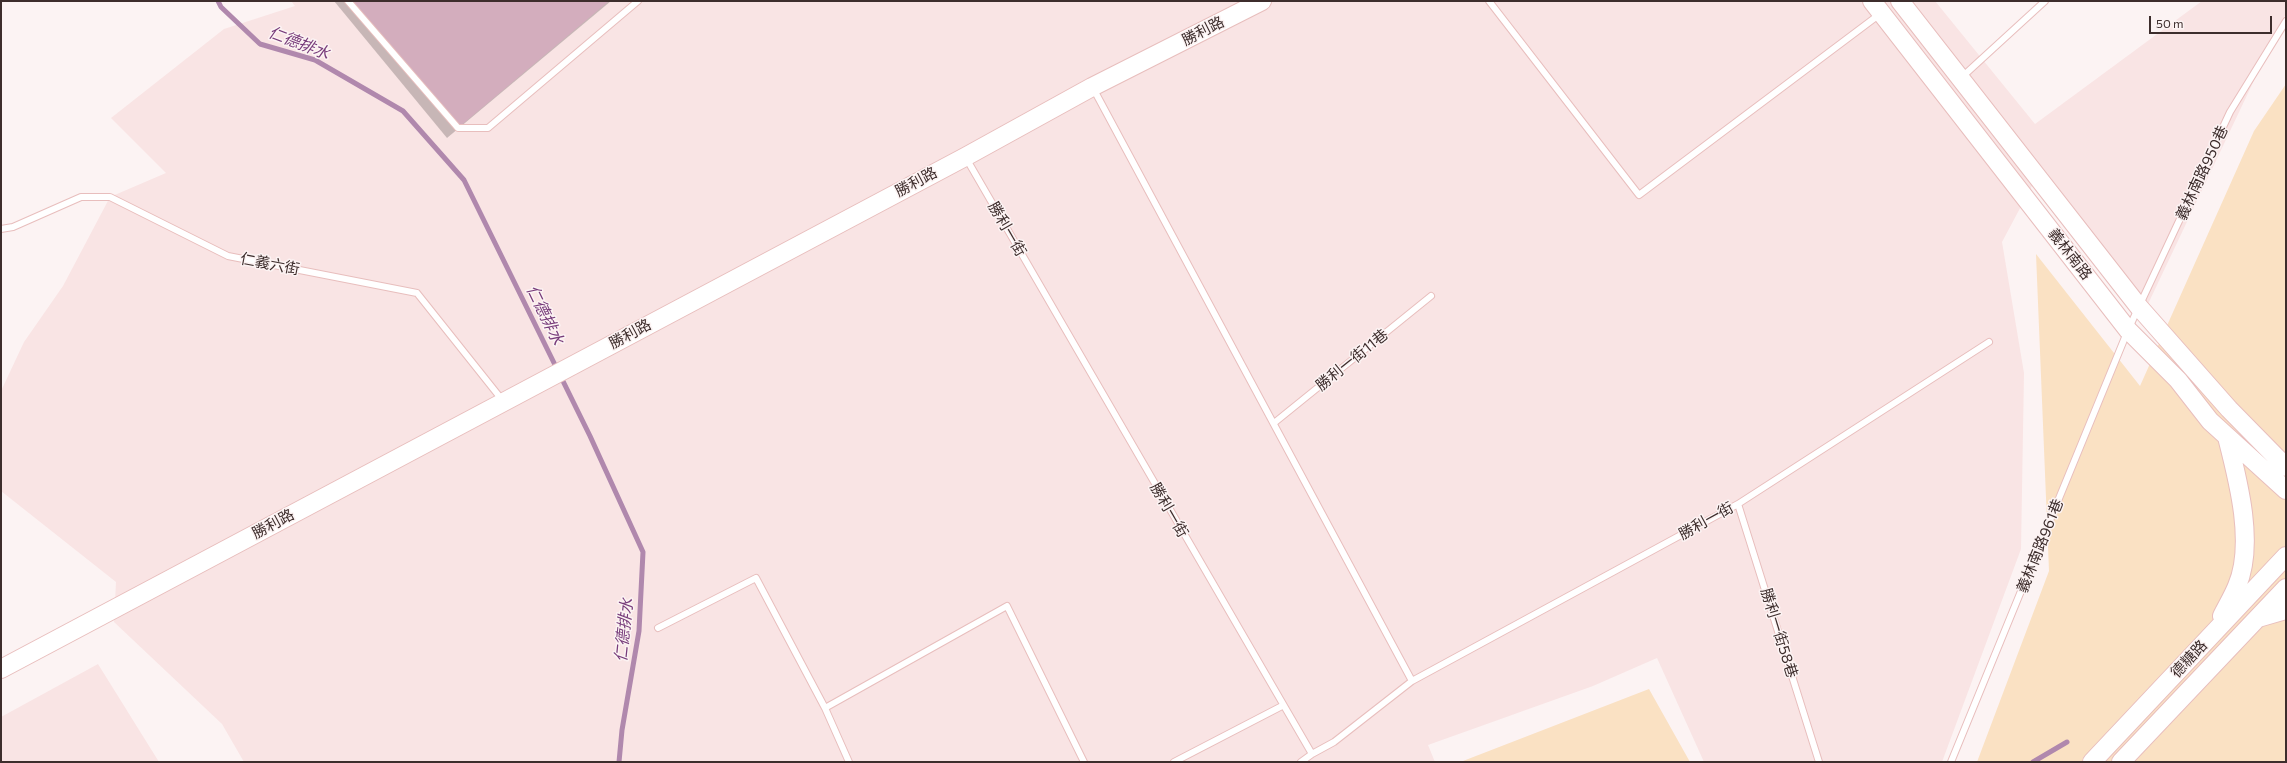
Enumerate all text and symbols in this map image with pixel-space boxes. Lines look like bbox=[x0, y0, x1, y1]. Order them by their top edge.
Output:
scale bar bbox=[2151, 8, 2274, 34]
street label: 勝利路 bbox=[1179, 13, 1227, 49]
text: 50 m bbox=[2156, 16, 2184, 30]
water label: 仁德排水 bbox=[266, 23, 332, 63]
street label: 義林南路950巷 bbox=[2172, 123, 2232, 223]
street label: 勝利路 bbox=[892, 163, 940, 201]
street label: 勝利一街 bbox=[984, 199, 1030, 259]
street label: 義林南路 bbox=[2044, 225, 2096, 283]
street label: 仁義六街 bbox=[239, 249, 301, 279]
water label: 仁德排水 bbox=[522, 282, 568, 348]
street label: 勝利路 bbox=[606, 315, 654, 353]
street label: 勝利一街11巷 bbox=[1312, 325, 1392, 395]
street label: 勝利一街 bbox=[1146, 480, 1192, 540]
street label: 義林南路961巷 bbox=[2013, 496, 2067, 596]
street label: 勝利一街 bbox=[1675, 499, 1737, 543]
street label: 勝利路 bbox=[249, 505, 297, 543]
street label: 勝利一街58巷 bbox=[1757, 586, 1801, 680]
water label: 仁德排水 bbox=[611, 597, 637, 663]
street label: 德糖路 bbox=[2167, 636, 2211, 682]

